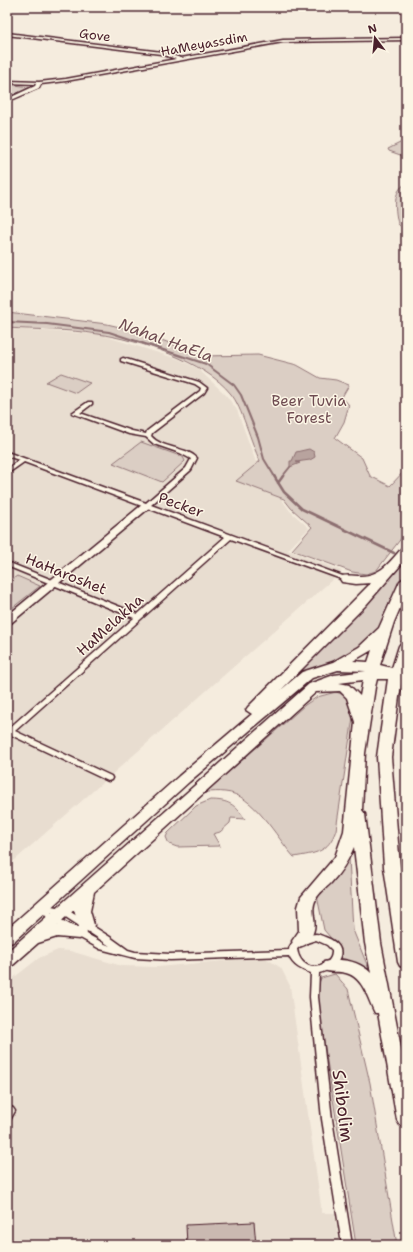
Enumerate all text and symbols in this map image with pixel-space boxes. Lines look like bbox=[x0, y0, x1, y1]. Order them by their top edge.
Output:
north arrow bbox=[355, 18, 395, 58]
text: N bbox=[366, 20, 379, 37]
street label: Gove bbox=[78, 25, 112, 45]
street label: HaMeyassdim bbox=[159, 28, 249, 60]
water label: Nahal HaEla bbox=[116, 313, 216, 367]
park label: Beer Tuvia Forest bbox=[271, 391, 347, 428]
street label: Pecker bbox=[155, 488, 207, 522]
street label: HaHaroshet bbox=[22, 549, 110, 599]
street label: HaMelakha bbox=[72, 589, 148, 660]
street label: Shibolim bbox=[327, 1068, 359, 1144]

